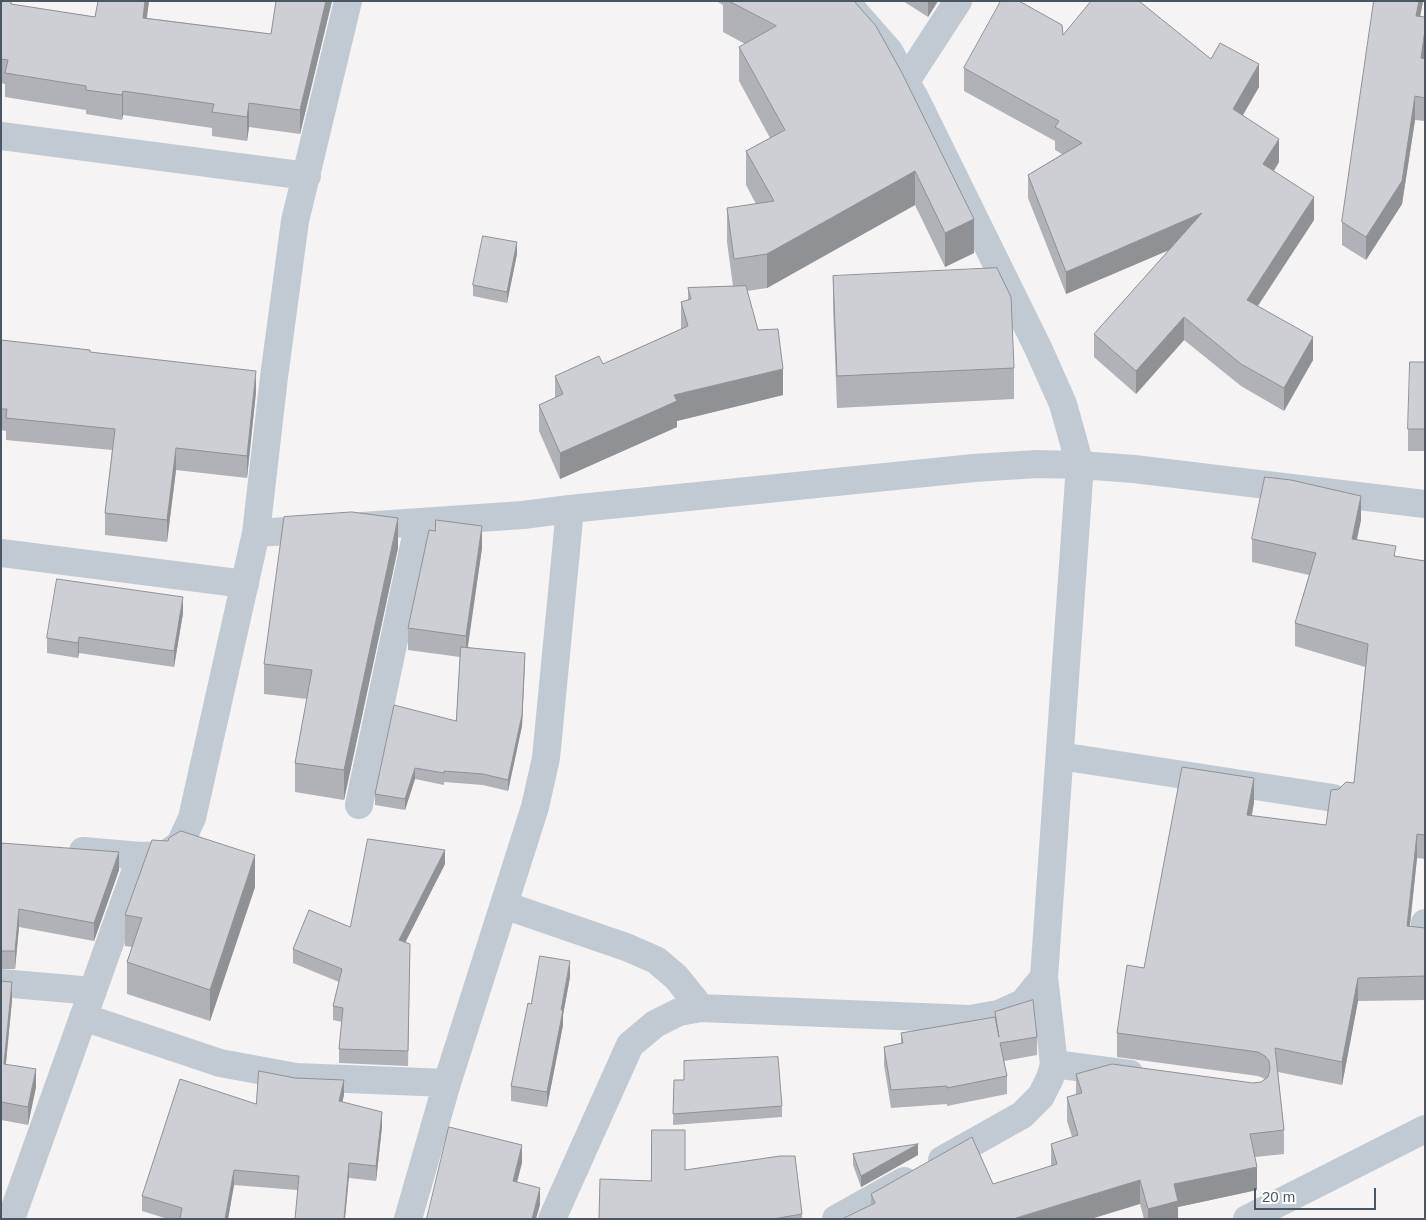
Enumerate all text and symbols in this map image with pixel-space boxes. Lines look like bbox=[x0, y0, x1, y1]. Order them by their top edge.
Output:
scale bar bbox=[1256, 1178, 1378, 1210]
text: 20 m bbox=[1262, 1188, 1295, 1205]

